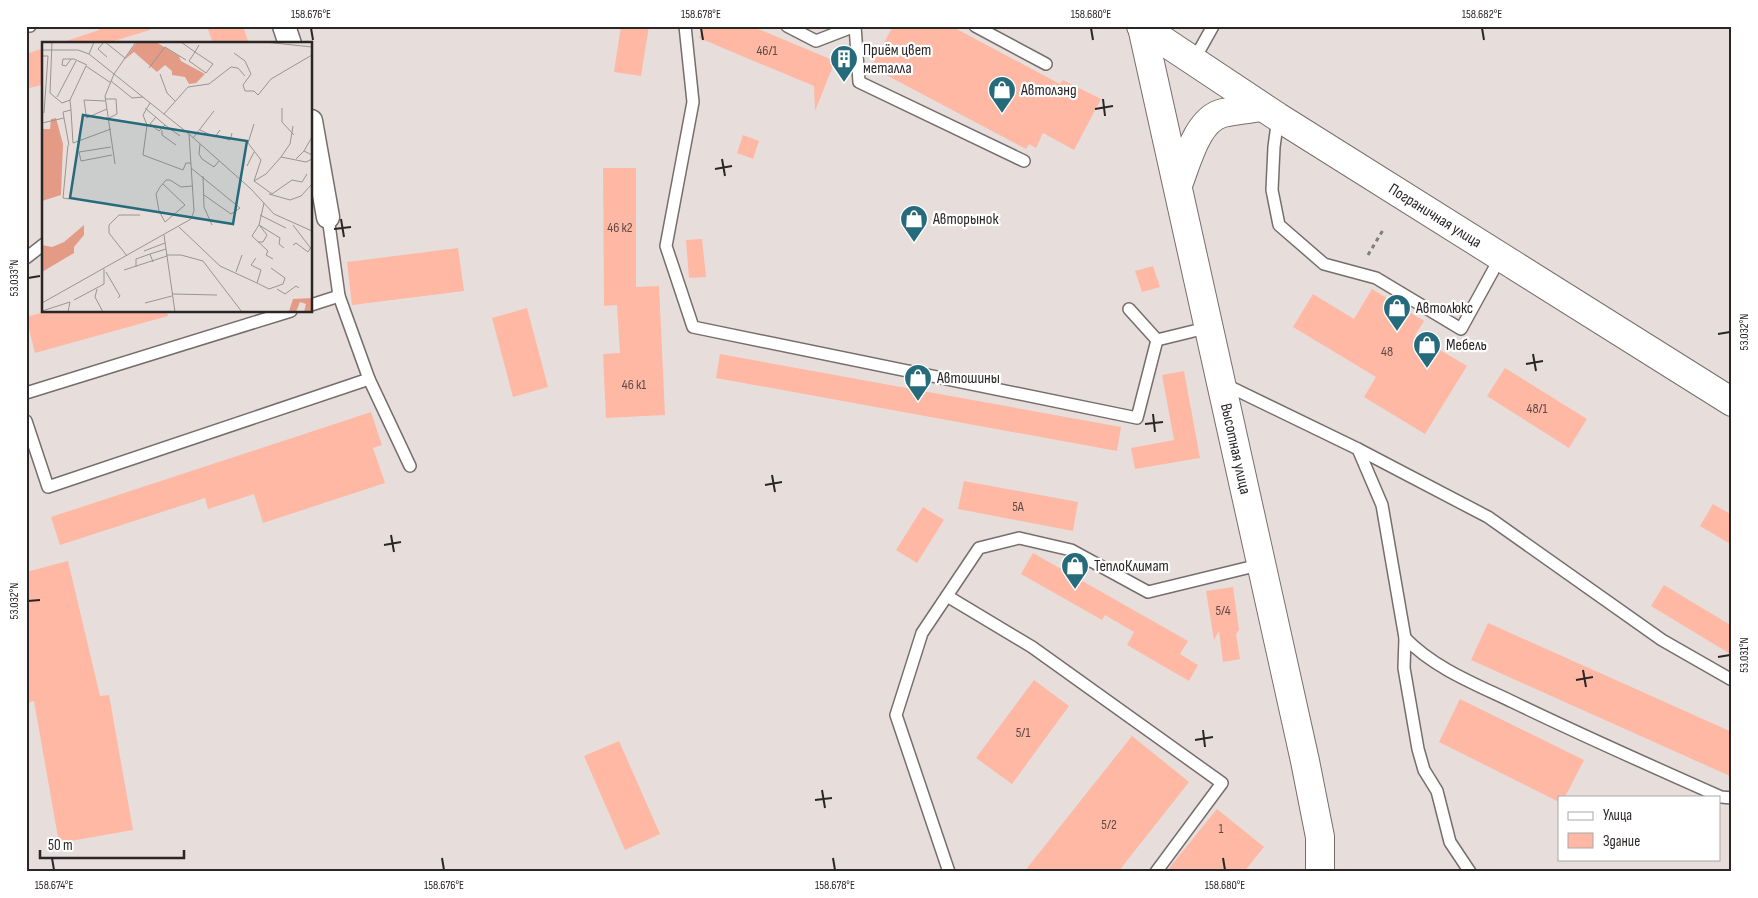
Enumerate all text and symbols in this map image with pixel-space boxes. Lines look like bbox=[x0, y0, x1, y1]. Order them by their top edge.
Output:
text: 158.676°E bbox=[291, 7, 331, 22]
text: 158.678°E bbox=[681, 7, 721, 22]
text: 158.680°E bbox=[1071, 7, 1111, 22]
text: 158.682°E bbox=[1462, 7, 1502, 22]
place label: Приём цвет металла bbox=[863, 41, 931, 78]
inset map bbox=[42, 42, 312, 312]
house number: 46/1 bbox=[757, 42, 778, 59]
building icon: Приём цвет металла bbox=[829, 44, 859, 83]
shop icon: Автолэнд bbox=[987, 75, 1017, 114]
place label: Автолэнд bbox=[1020, 81, 1077, 100]
street label: Пограничная улица bbox=[1385, 179, 1485, 252]
shop icon: Авторынок bbox=[899, 204, 929, 243]
place label: Авторынок bbox=[932, 210, 999, 229]
house number: 46 к2 bbox=[607, 219, 633, 236]
text: 53.033°N bbox=[7, 260, 22, 296]
shop icon: Автолюкс bbox=[1382, 293, 1412, 332]
place label: Автолюкс bbox=[1415, 299, 1473, 318]
text: 53.032°N bbox=[1737, 314, 1752, 350]
shop icon: Мебель bbox=[1412, 330, 1442, 369]
place label: Мебель bbox=[1446, 336, 1487, 355]
house number: 48 bbox=[1381, 343, 1393, 360]
shop icon: Автошины bbox=[903, 363, 933, 402]
place label: Автошины bbox=[936, 369, 1000, 388]
house number: 46 к1 bbox=[622, 376, 646, 393]
house number: 48/1 bbox=[1527, 400, 1548, 417]
street label: Высотная улица bbox=[1216, 402, 1255, 496]
house number: 5А bbox=[1012, 498, 1025, 515]
shop icon: ТеплоКлимат bbox=[1060, 551, 1090, 590]
place label: ТеплоКлимат bbox=[1094, 557, 1169, 576]
text: 53.032°N bbox=[7, 583, 22, 619]
house number: 5/4 bbox=[1215, 602, 1231, 619]
text: 53.031°N bbox=[1737, 637, 1752, 673]
house number: 5/1 bbox=[1016, 724, 1030, 741]
legend bbox=[1558, 796, 1720, 860]
text: Улица bbox=[1603, 806, 1632, 825]
house number: 5/2 bbox=[1101, 816, 1117, 833]
house number: 1 bbox=[1219, 820, 1224, 837]
scale bar bbox=[40, 828, 184, 860]
text: Здание bbox=[1603, 832, 1640, 851]
text: 50 m bbox=[48, 836, 73, 855]
text: 158.674°E bbox=[35, 878, 73, 893]
text: 158.676°E bbox=[424, 878, 464, 893]
text: 158.678°E bbox=[815, 878, 855, 893]
text: 158.680°E bbox=[1205, 878, 1245, 893]

